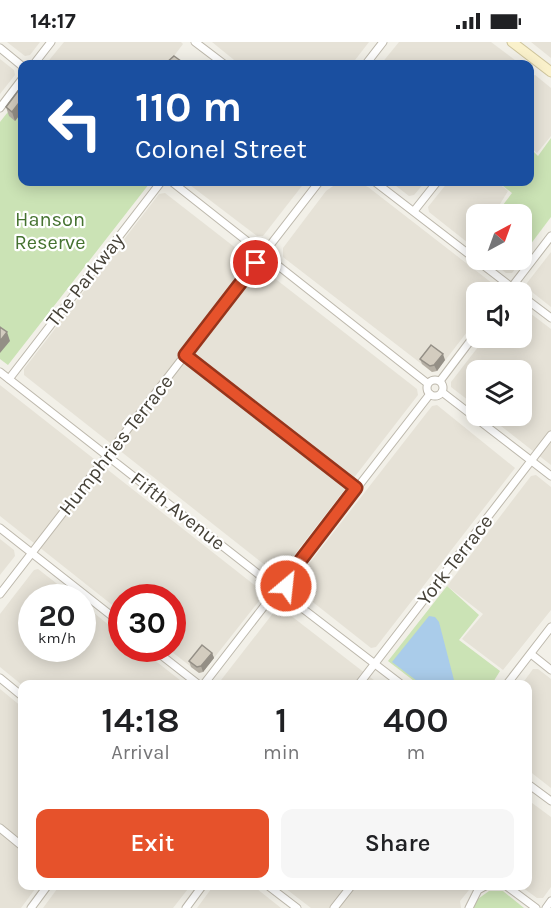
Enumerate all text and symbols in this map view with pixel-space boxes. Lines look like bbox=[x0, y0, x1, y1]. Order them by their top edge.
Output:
text: 14:17 bbox=[30, 8, 76, 34]
text: 110 m bbox=[135, 82, 242, 132]
icon: left bbox=[36, 84, 114, 162]
text: Colonel Street bbox=[135, 133, 307, 165]
north arrow bbox=[466, 204, 532, 270]
map controls bbox=[466, 204, 532, 426]
park label: Hanson Reserve bbox=[15, 208, 85, 254]
street label: The Parkway bbox=[41, 229, 129, 331]
pin bbox=[230, 237, 281, 288]
icon: arrive bbox=[239, 246, 272, 279]
button: sound bbox=[466, 282, 532, 348]
button: layers bbox=[466, 360, 532, 426]
street label: Humphries Terrace bbox=[54, 370, 178, 520]
street label: Fifth Avenue bbox=[126, 467, 230, 555]
street label: York Terrace bbox=[412, 510, 498, 610]
position arrow bbox=[254, 554, 318, 618]
speed limit sign: 30 bbox=[108, 584, 186, 662]
text: 20 bbox=[38, 598, 76, 634]
text: km/h bbox=[38, 629, 76, 647]
text: 14:18 bbox=[101, 699, 180, 741]
text: 1 bbox=[275, 699, 288, 741]
text: 400 bbox=[383, 699, 449, 741]
text: Arrival bbox=[111, 741, 170, 764]
text: min bbox=[263, 741, 300, 764]
text: m bbox=[406, 741, 425, 764]
button: Exit bbox=[36, 809, 269, 878]
button: Share bbox=[281, 809, 514, 878]

